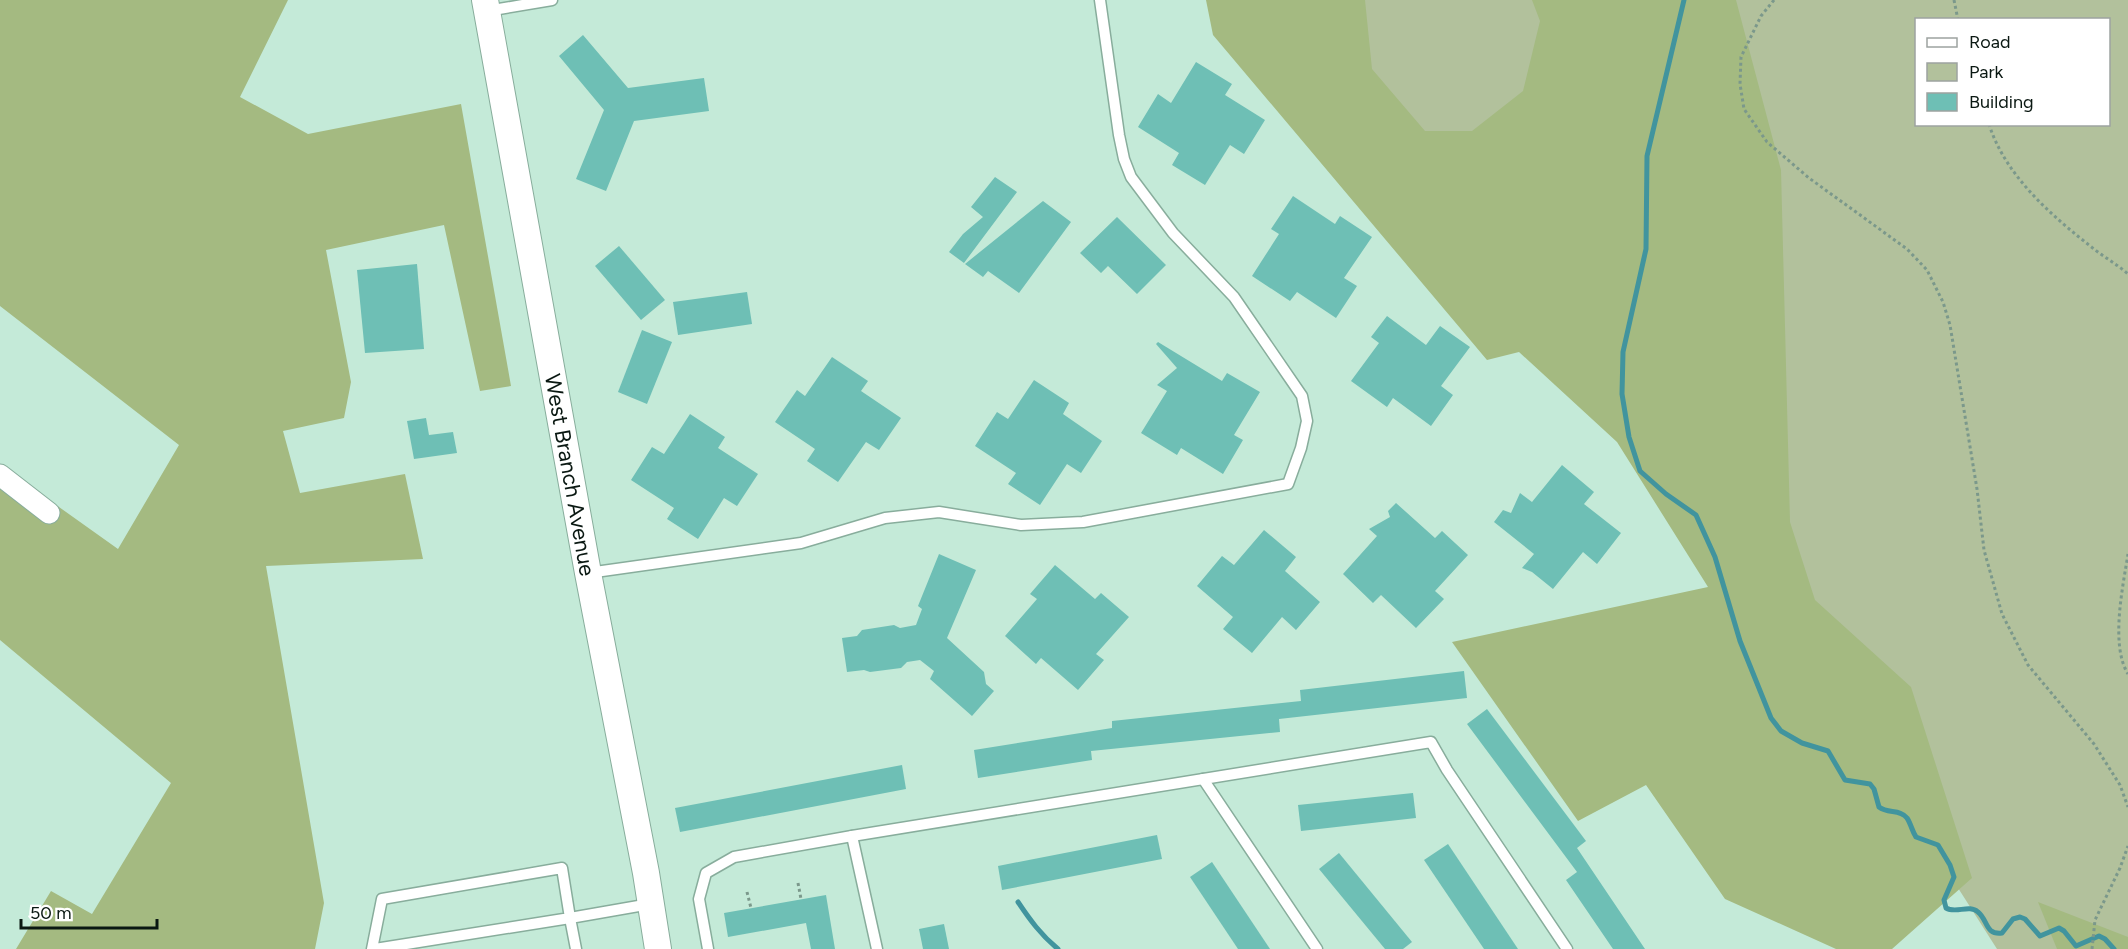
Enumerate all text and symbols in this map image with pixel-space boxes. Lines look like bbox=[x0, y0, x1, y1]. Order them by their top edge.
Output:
legend bbox=[1915, 18, 2110, 126]
text: Road bbox=[1969, 31, 2010, 53]
text: Park bbox=[1969, 61, 2004, 83]
text: Building bbox=[1969, 91, 2034, 113]
street label: West Branch Avenue bbox=[539, 372, 601, 578]
scale bar bbox=[21, 892, 158, 930]
text: 50 m bbox=[30, 902, 72, 924]

